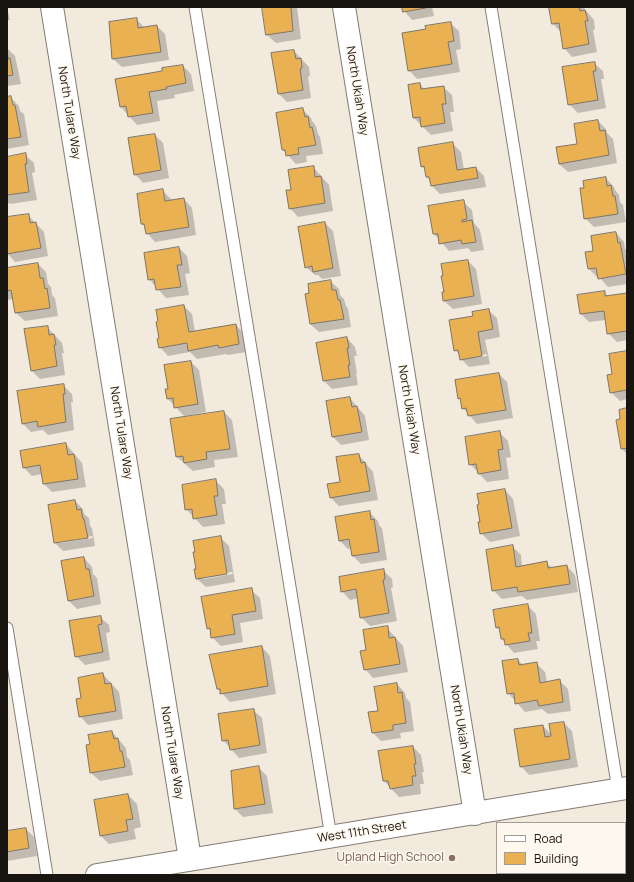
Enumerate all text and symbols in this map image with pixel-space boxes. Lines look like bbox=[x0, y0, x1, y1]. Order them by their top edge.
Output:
street label: North Ukiah Way bbox=[343, 45, 371, 137]
street label: North Tulare Way bbox=[55, 65, 83, 161]
street label: North Ukiah Way bbox=[395, 364, 423, 456]
street label: North Tulare Way bbox=[107, 385, 135, 481]
street label: North Ukiah Way bbox=[447, 684, 475, 776]
street label: North Tulare Way bbox=[158, 705, 186, 801]
street label: West 11th Street bbox=[316, 818, 408, 846]
legend bbox=[496, 822, 626, 874]
text: Road bbox=[534, 830, 562, 847]
text: Building bbox=[534, 850, 578, 867]
place label: Upland High School bbox=[337, 851, 444, 865]
marker: Upland High School bbox=[447, 853, 457, 863]

